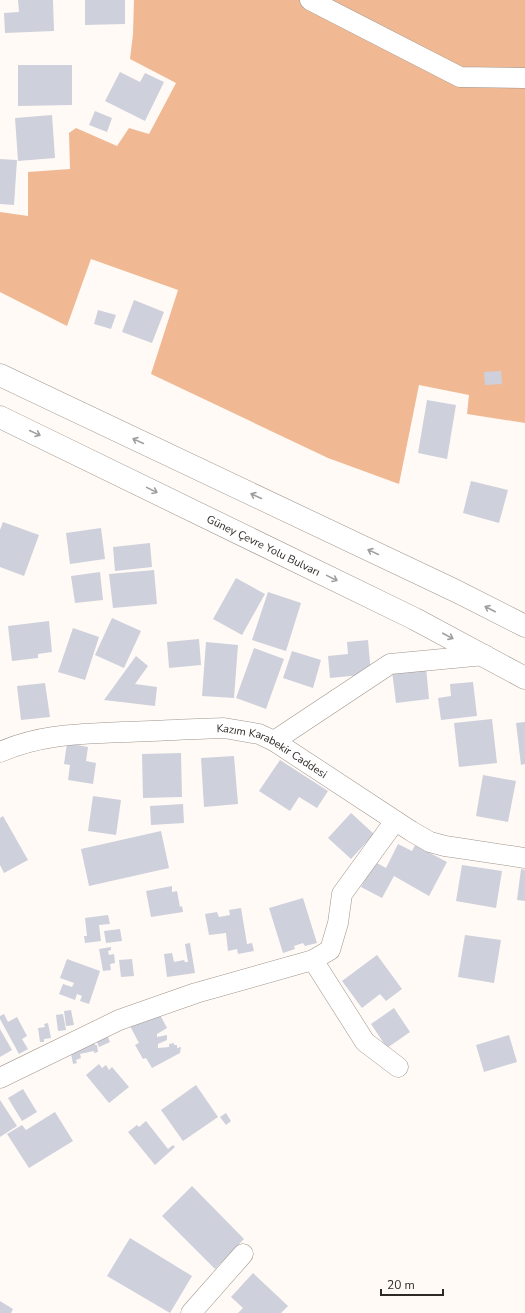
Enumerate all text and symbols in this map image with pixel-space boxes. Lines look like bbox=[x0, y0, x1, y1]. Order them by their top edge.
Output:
one-way arrow bbox=[29, 430, 41, 437]
one-way arrow bbox=[132, 437, 144, 444]
one-way arrow bbox=[146, 487, 158, 495]
one-way arrow bbox=[250, 492, 262, 499]
street label: Güney Çevre Yolu Bulvarı bbox=[204, 511, 323, 579]
one-way arrow bbox=[367, 548, 379, 555]
one-way arrow bbox=[325, 575, 337, 582]
one-way arrow bbox=[484, 604, 496, 612]
one-way arrow bbox=[442, 633, 454, 640]
street label: Kazım Karabekir Caddesi bbox=[216, 720, 330, 782]
scale bar bbox=[381, 1271, 443, 1297]
text: 20 m bbox=[387, 1277, 415, 1293]

